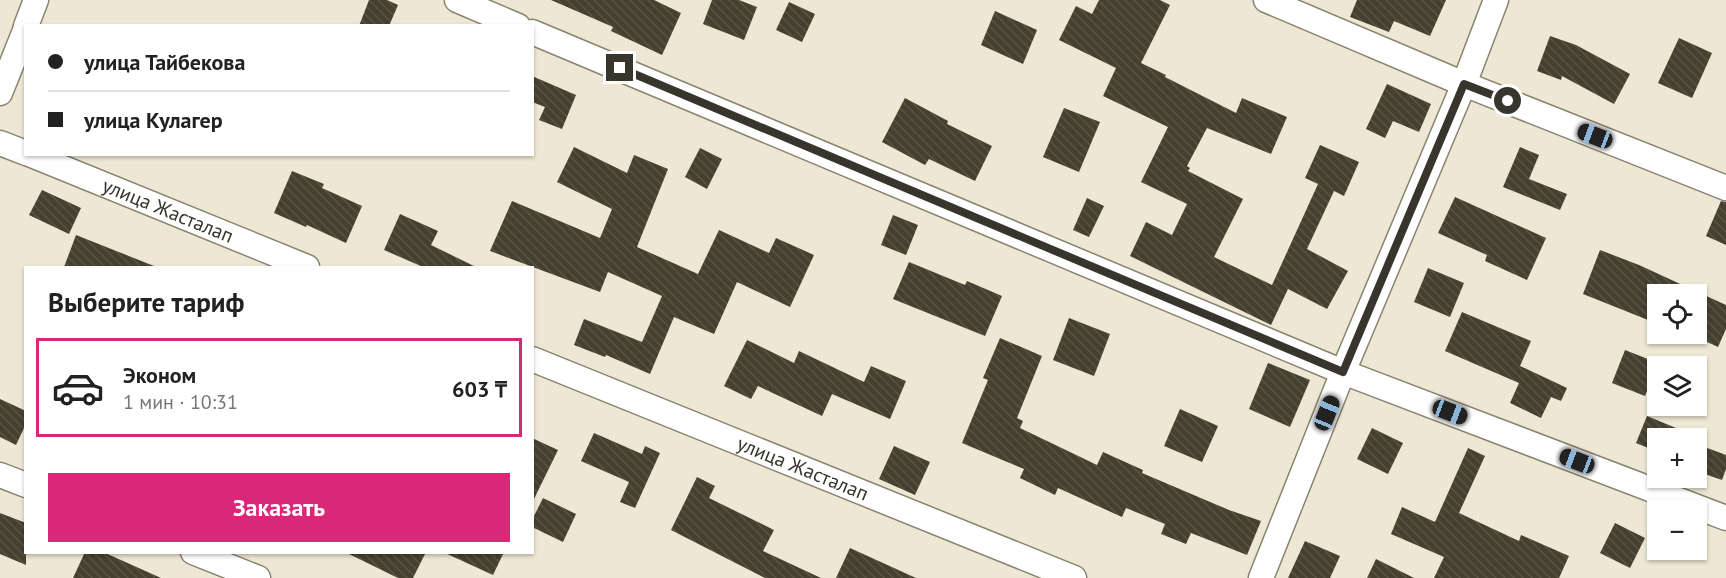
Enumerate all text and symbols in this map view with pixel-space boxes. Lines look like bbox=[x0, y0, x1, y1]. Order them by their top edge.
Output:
text: улица Тайбекова bbox=[84, 48, 245, 76]
route end bbox=[606, 54, 633, 81]
route start bbox=[1494, 87, 1521, 114]
text: улица Кулагер bbox=[84, 106, 223, 134]
car bbox=[1575, 121, 1615, 151]
street label: улица Жасталап bbox=[98, 172, 238, 249]
map controls bbox=[1647, 284, 1707, 560]
button: locate bbox=[1647, 284, 1707, 344]
text: Выберите тариф bbox=[48, 285, 244, 319]
button: layers bbox=[1647, 356, 1707, 416]
icon: car bbox=[51, 361, 105, 415]
text: Эконом bbox=[123, 361, 196, 389]
text: 603 ₸ bbox=[452, 375, 507, 403]
text: 1 мин · 10:31 bbox=[123, 389, 238, 415]
car bbox=[1312, 393, 1342, 433]
car bbox=[1430, 397, 1470, 427]
button: + bbox=[1647, 428, 1707, 488]
street label: улица Жасталап bbox=[733, 430, 872, 507]
car bbox=[1557, 446, 1597, 476]
button: Заказать bbox=[48, 473, 510, 542]
button: − bbox=[1647, 500, 1707, 560]

